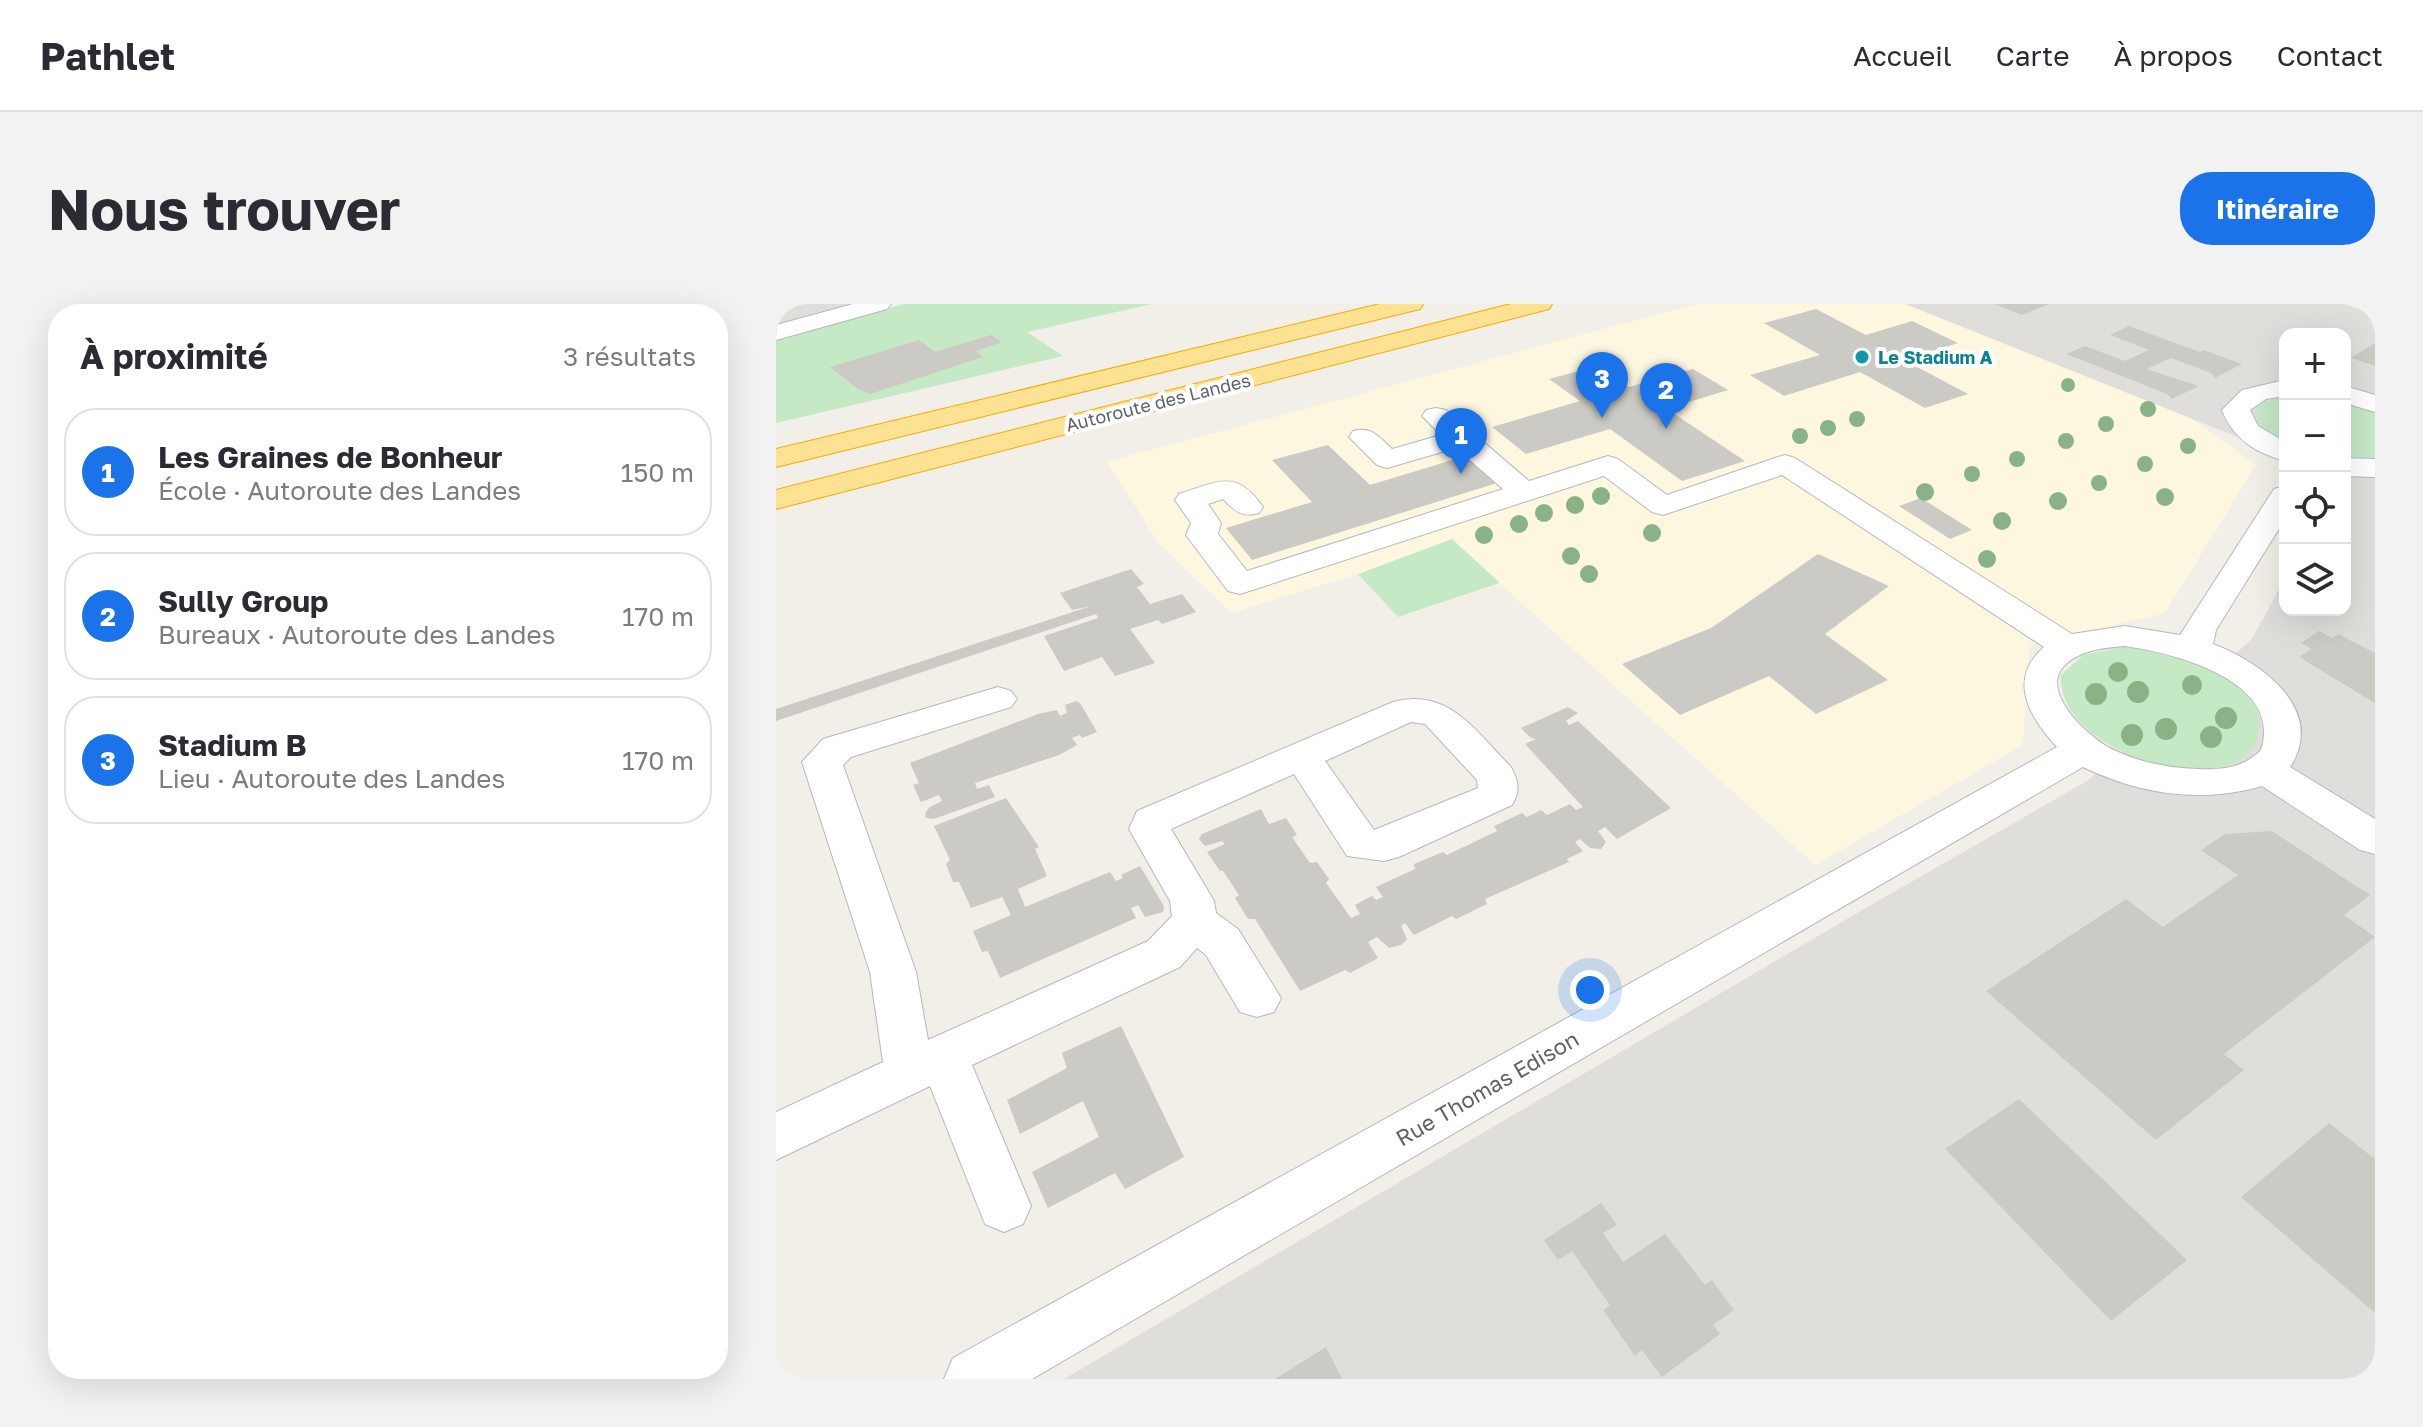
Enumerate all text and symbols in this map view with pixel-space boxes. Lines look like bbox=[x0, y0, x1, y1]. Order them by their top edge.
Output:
text: Pathlet bbox=[40, 33, 175, 78]
text: Accueil bbox=[1853, 39, 1952, 72]
text: Carte bbox=[1996, 39, 2069, 72]
text: À propos bbox=[2113, 39, 2233, 72]
text: Contact bbox=[2277, 39, 2383, 72]
button: Itinéraire bbox=[2180, 172, 2375, 245]
text: Nous trouver bbox=[48, 175, 401, 242]
map controls bbox=[2279, 328, 2351, 616]
button: + bbox=[2279, 328, 2351, 400]
text: À proximité bbox=[80, 336, 268, 376]
text: 3 résultats bbox=[563, 341, 696, 372]
place label: Le Stadium A bbox=[1878, 346, 1993, 368]
marker: Le Stadium A bbox=[1853, 348, 1871, 366]
pin: 3 bbox=[1576, 352, 1628, 418]
pin: 2 bbox=[1640, 363, 1692, 429]
street label: Autoroute des Landes bbox=[1063, 368, 1253, 436]
button: − bbox=[2279, 400, 2351, 472]
pin: 1 bbox=[1435, 408, 1487, 474]
text: Les Graines de Bonheur bbox=[158, 439, 503, 475]
text: 1 bbox=[101, 457, 115, 488]
text: 150 m bbox=[621, 457, 694, 488]
button: locate bbox=[2279, 472, 2351, 544]
text: École · Autoroute des Landes bbox=[158, 475, 521, 506]
button: layers bbox=[2279, 544, 2351, 616]
text: Sully Group bbox=[158, 583, 329, 619]
text: 2 bbox=[100, 601, 116, 632]
text: 170 m bbox=[622, 601, 694, 632]
text: Bureaux · Autoroute des Landes bbox=[158, 619, 555, 650]
text: Stadium B bbox=[158, 727, 307, 763]
text: 3 bbox=[100, 745, 116, 776]
text: 170 m bbox=[622, 745, 694, 776]
text: Lieu · Autoroute des Landes bbox=[158, 763, 505, 794]
your location bbox=[1570, 970, 1610, 1010]
street label: Rue Thomas Edison bbox=[1391, 1025, 1583, 1151]

